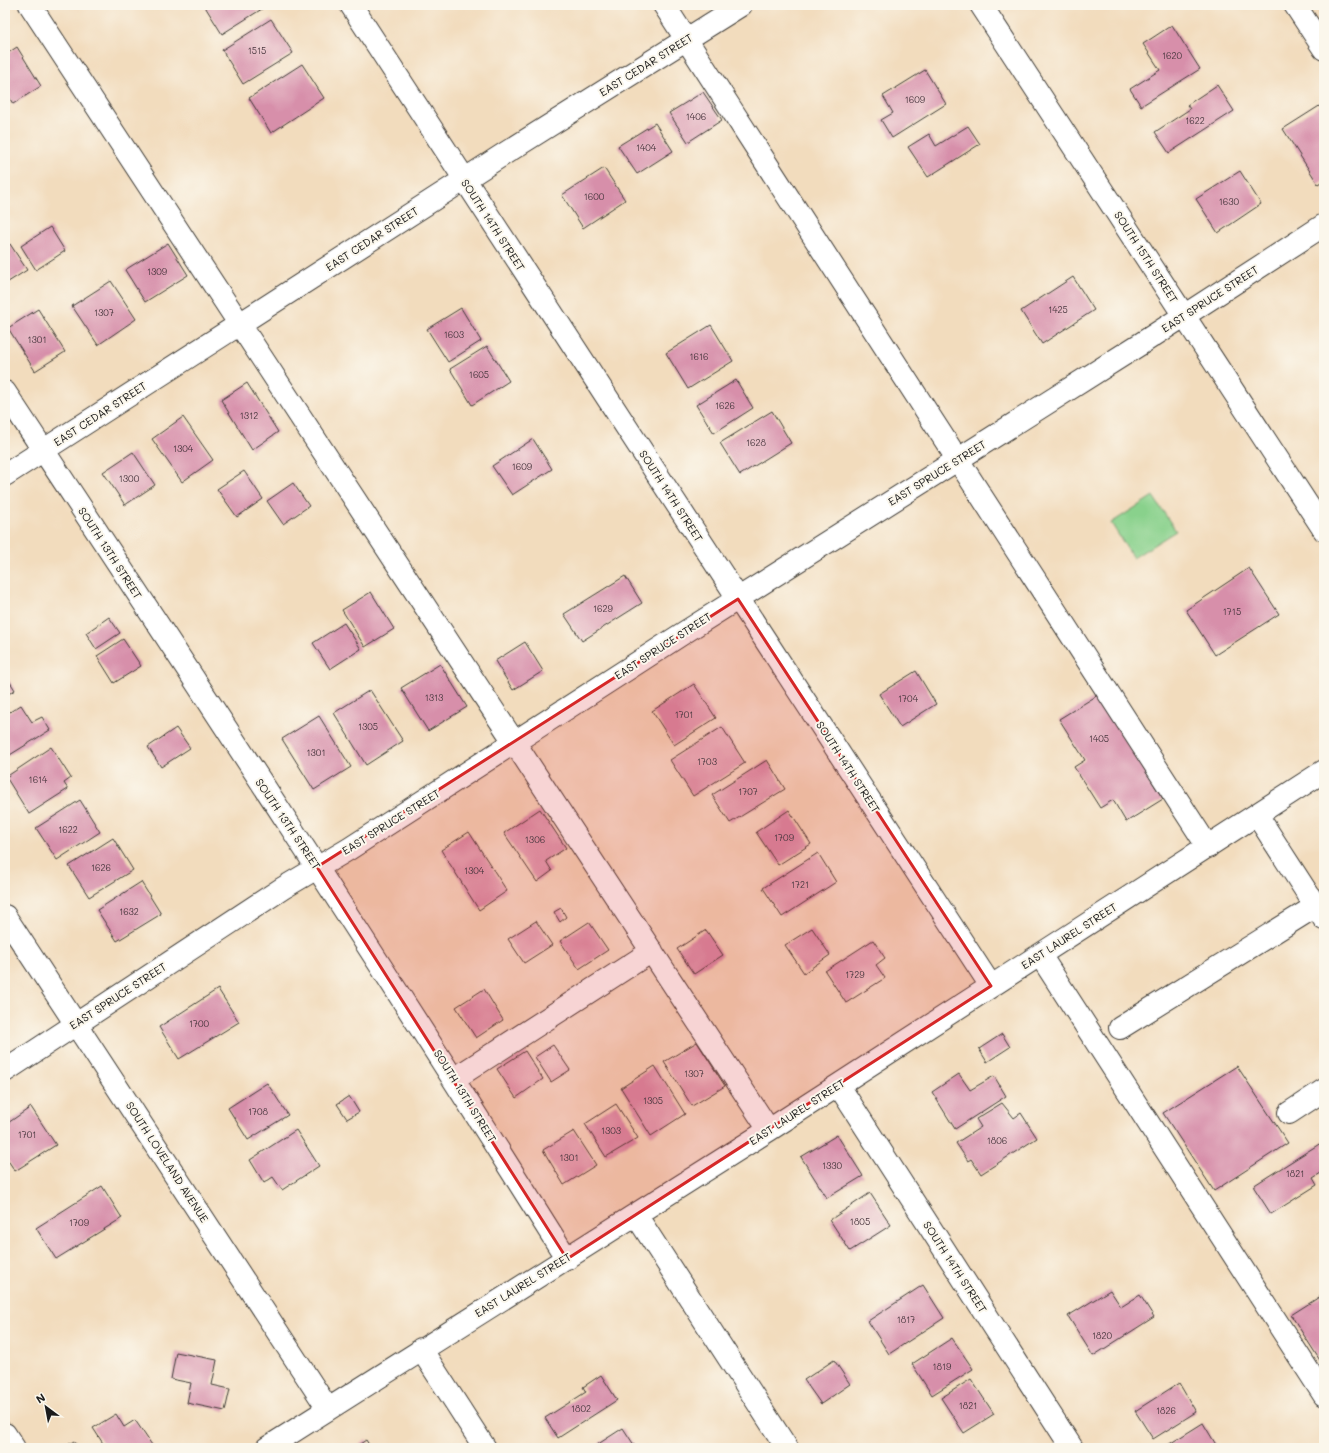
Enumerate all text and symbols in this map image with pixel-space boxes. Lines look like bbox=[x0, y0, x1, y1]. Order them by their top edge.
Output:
street label: EAST CEDAR STREET bbox=[596, 30, 695, 99]
house number: 1515 bbox=[248, 45, 266, 56]
house number: 1620 bbox=[1162, 50, 1182, 61]
house number: 1609 bbox=[905, 94, 926, 105]
house number: 1406 bbox=[686, 111, 706, 122]
house number: 1622 bbox=[1185, 115, 1205, 126]
house number: 1404 bbox=[636, 142, 657, 153]
street label: SOUTH 14TH STREET bbox=[458, 176, 529, 274]
house number: 1600 bbox=[584, 191, 605, 202]
house number: 1630 bbox=[1219, 196, 1240, 207]
street label: EAST CEDAR STREET bbox=[322, 203, 421, 274]
street label: SOUTH 15TH STREET bbox=[1111, 208, 1182, 306]
street label: EAST SPRUCE STREET bbox=[1158, 262, 1261, 336]
house number: 1309 bbox=[147, 266, 168, 277]
house number: 1425 bbox=[1048, 304, 1068, 315]
house number: 1307 bbox=[94, 307, 114, 318]
house number: 1603 bbox=[444, 329, 464, 340]
house number: 1301 bbox=[28, 334, 46, 345]
house number: 1616 bbox=[690, 351, 708, 362]
house number: 1605 bbox=[469, 369, 489, 380]
street label: EAST CEDAR STREET bbox=[50, 378, 149, 449]
house number: 1626 bbox=[715, 400, 735, 411]
house number: 1312 bbox=[240, 410, 258, 421]
street label: EAST SPRUCE STREET bbox=[885, 436, 989, 509]
house number: 1628 bbox=[746, 437, 767, 448]
house number: 1304 bbox=[173, 443, 194, 454]
street label: SOUTH 14TH STREET bbox=[636, 447, 707, 545]
house number: 1609 bbox=[512, 461, 533, 472]
house number: 1300 bbox=[119, 473, 140, 484]
street label: SOUTH 13TH STREET bbox=[75, 504, 146, 602]
house number: 1629 bbox=[593, 603, 614, 614]
house number: 1715 bbox=[1223, 606, 1241, 617]
street label: EAST SPRUCE STREET bbox=[611, 609, 714, 683]
house number: 1313 bbox=[425, 692, 443, 703]
house number: 1704 bbox=[898, 693, 919, 704]
house number: 1701 bbox=[675, 709, 693, 720]
street label: SOUTH 14TH STREET bbox=[813, 718, 884, 816]
house number: 1305 bbox=[358, 721, 378, 732]
house number: 1405 bbox=[1089, 733, 1109, 744]
house number: 1301 bbox=[307, 747, 325, 758]
house number: 1703 bbox=[697, 756, 717, 767]
house number: 1614 bbox=[29, 774, 48, 785]
street label: SOUTH 13TH STREET bbox=[252, 775, 324, 872]
street label: EAST SPRUCE STREET bbox=[339, 785, 443, 858]
house number: 1707 bbox=[738, 786, 758, 797]
house number: 1622 bbox=[58, 824, 78, 835]
house number: 1709 bbox=[774, 832, 795, 843]
house number: 1306 bbox=[525, 834, 545, 845]
house number: 1626 bbox=[91, 862, 111, 873]
house number: 1304 bbox=[464, 865, 485, 876]
house number: 1721 bbox=[791, 879, 809, 890]
street label: EAST LAUREL STREET bbox=[1018, 899, 1119, 972]
house number: 1632 bbox=[119, 906, 139, 917]
street label: EAST SPRUCE STREET bbox=[66, 959, 169, 1033]
house number: 1729 bbox=[845, 969, 865, 980]
house number: 1700 bbox=[189, 1018, 210, 1029]
street label: SOUTH 13TH STREET bbox=[431, 1047, 500, 1145]
house number: 1307 bbox=[684, 1068, 704, 1079]
street label: EAST LAUREL STREET bbox=[746, 1075, 847, 1148]
house number: 1305 bbox=[643, 1095, 663, 1106]
street label: SOUTH LOVELAND AVENUE bbox=[123, 1098, 212, 1225]
house number: 1708 bbox=[248, 1106, 269, 1117]
house number: 1303 bbox=[601, 1125, 621, 1136]
house number: 1701 bbox=[18, 1129, 36, 1140]
house number: 1806 bbox=[987, 1135, 1007, 1146]
house number: 1301 bbox=[560, 1152, 578, 1163]
house number: 1330 bbox=[822, 1160, 843, 1171]
house number: 1821 bbox=[1286, 1168, 1304, 1179]
house number: 1805 bbox=[850, 1216, 870, 1227]
house number: 1709 bbox=[69, 1217, 90, 1228]
street label: SOUTH 14TH STREET bbox=[920, 1218, 991, 1316]
street label: EAST LAUREL STREET bbox=[472, 1249, 574, 1320]
house number: 1817 bbox=[897, 1314, 915, 1325]
house number: 1820 bbox=[1092, 1330, 1112, 1341]
house number: 1819 bbox=[933, 1361, 952, 1372]
north arrow bbox=[26, 1387, 66, 1427]
text: N bbox=[33, 1390, 48, 1407]
house number: 1821 bbox=[959, 1400, 977, 1411]
house number: 1802 bbox=[571, 1403, 591, 1414]
house number: 1826 bbox=[1156, 1405, 1176, 1416]

